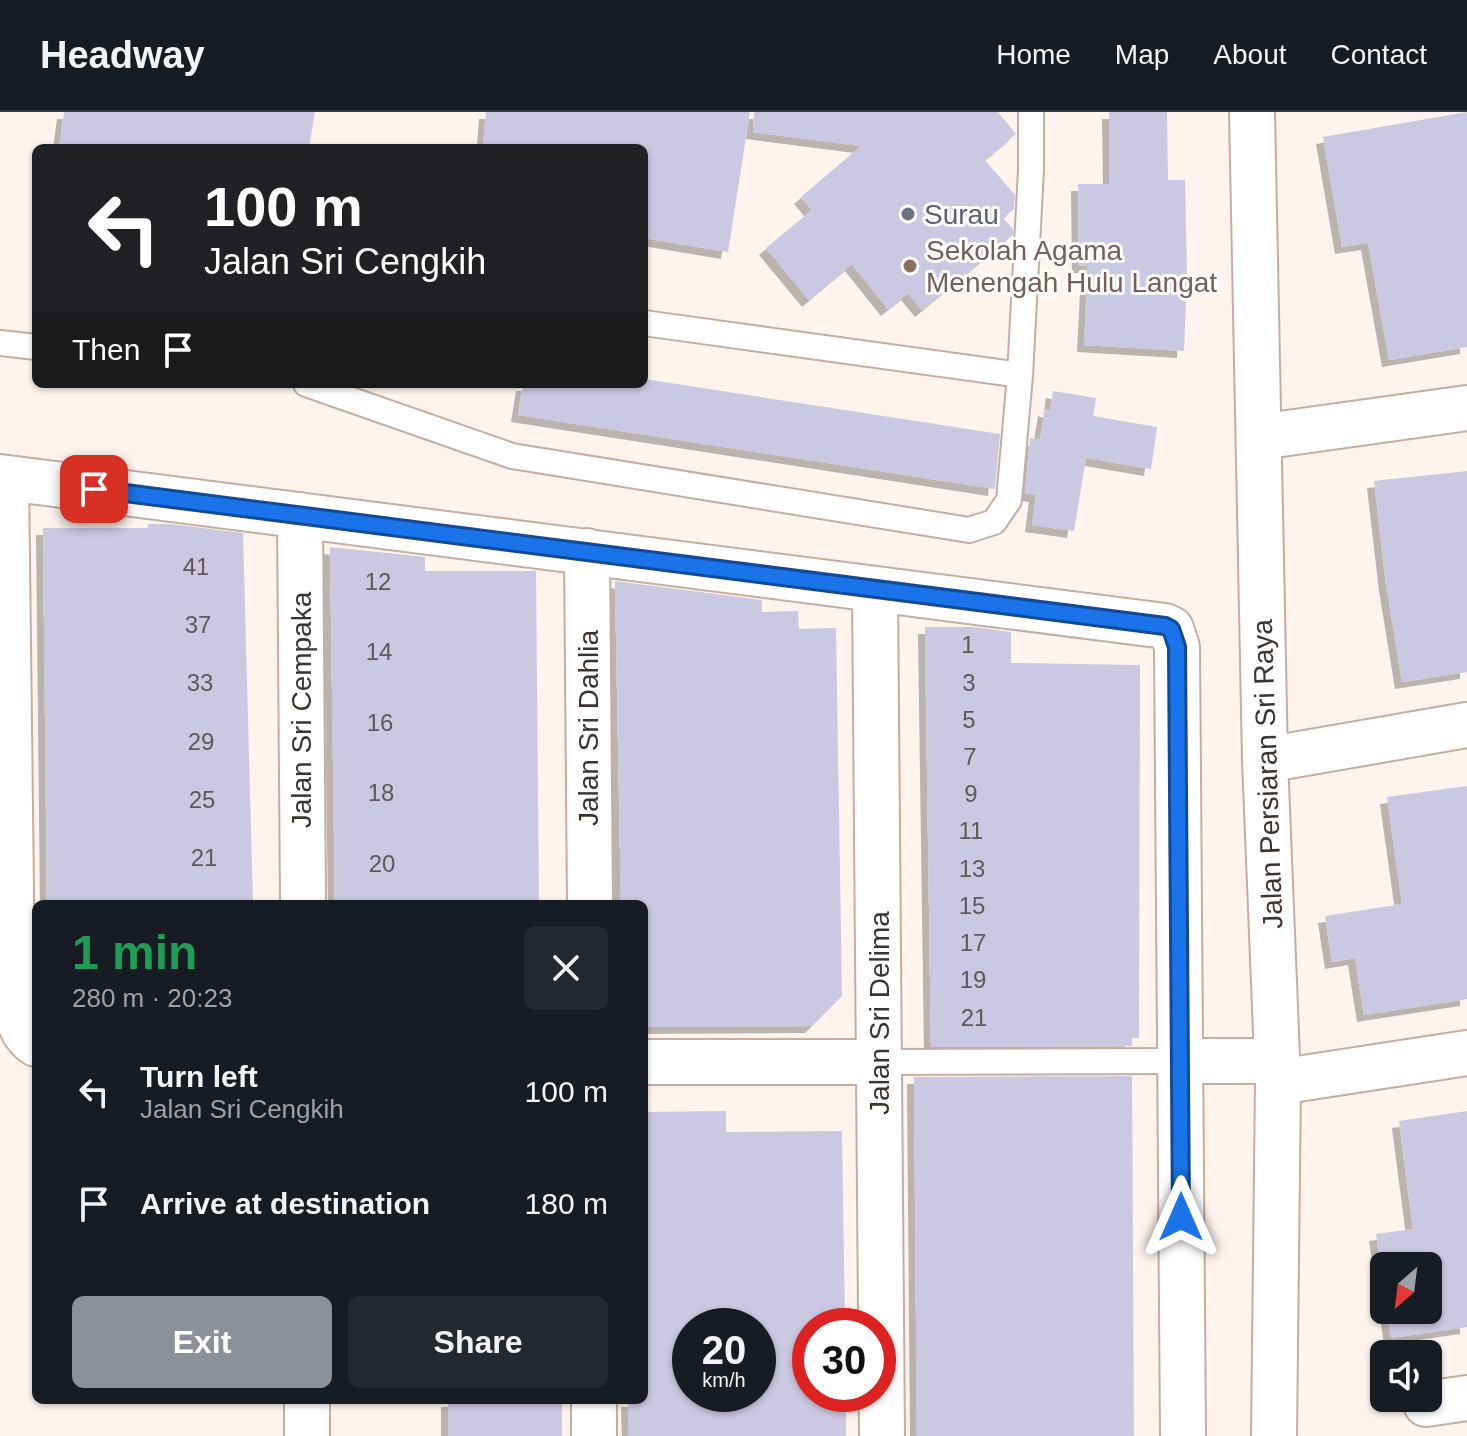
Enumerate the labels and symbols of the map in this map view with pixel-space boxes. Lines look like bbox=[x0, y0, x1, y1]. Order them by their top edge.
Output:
place label: Surau bbox=[924, 199, 999, 230]
marker: Surau bbox=[899, 205, 917, 223]
place label: Sekolah Agama Menengah Hulu Langat bbox=[926, 235, 1217, 298]
marker: Sekolah Agama Menengah Hulu Langat bbox=[901, 257, 919, 275]
pin bbox=[60, 455, 128, 523]
house number: 41 bbox=[183, 553, 209, 580]
house number: 12 bbox=[365, 568, 391, 595]
street label: Jalan Sri Cempaka bbox=[286, 591, 317, 828]
house number: 37 bbox=[185, 611, 211, 638]
street label: Jalan Persiaran Sri Raya bbox=[1247, 618, 1288, 929]
street label: Jalan Sri Dahlia bbox=[573, 630, 604, 826]
house number: 1 bbox=[961, 631, 975, 658]
house number: 14 bbox=[366, 638, 392, 665]
house number: 33 bbox=[187, 669, 213, 696]
house number: 3 bbox=[962, 669, 976, 696]
house number: 5 bbox=[962, 706, 976, 733]
house number: 16 bbox=[367, 709, 393, 736]
house number: 29 bbox=[188, 728, 214, 755]
house number: 7 bbox=[963, 743, 977, 770]
house number: 18 bbox=[368, 779, 394, 806]
house number: 9 bbox=[964, 780, 978, 807]
house number: 25 bbox=[189, 786, 215, 813]
house number: 11 bbox=[959, 817, 983, 844]
house number: 21 bbox=[191, 844, 217, 871]
house number: 20 bbox=[369, 850, 395, 877]
house number: 13 bbox=[959, 855, 985, 882]
house number: 15 bbox=[959, 892, 985, 919]
street label: Jalan Sri Delima bbox=[864, 911, 895, 1115]
house number: 17 bbox=[960, 929, 986, 956]
house number: 19 bbox=[960, 966, 986, 993]
house number: 21 bbox=[961, 1004, 987, 1031]
position arrow bbox=[1139, 1175, 1223, 1259]
north arrow bbox=[1370, 1252, 1442, 1324]
speed limit sign: 30 bbox=[792, 1308, 896, 1412]

